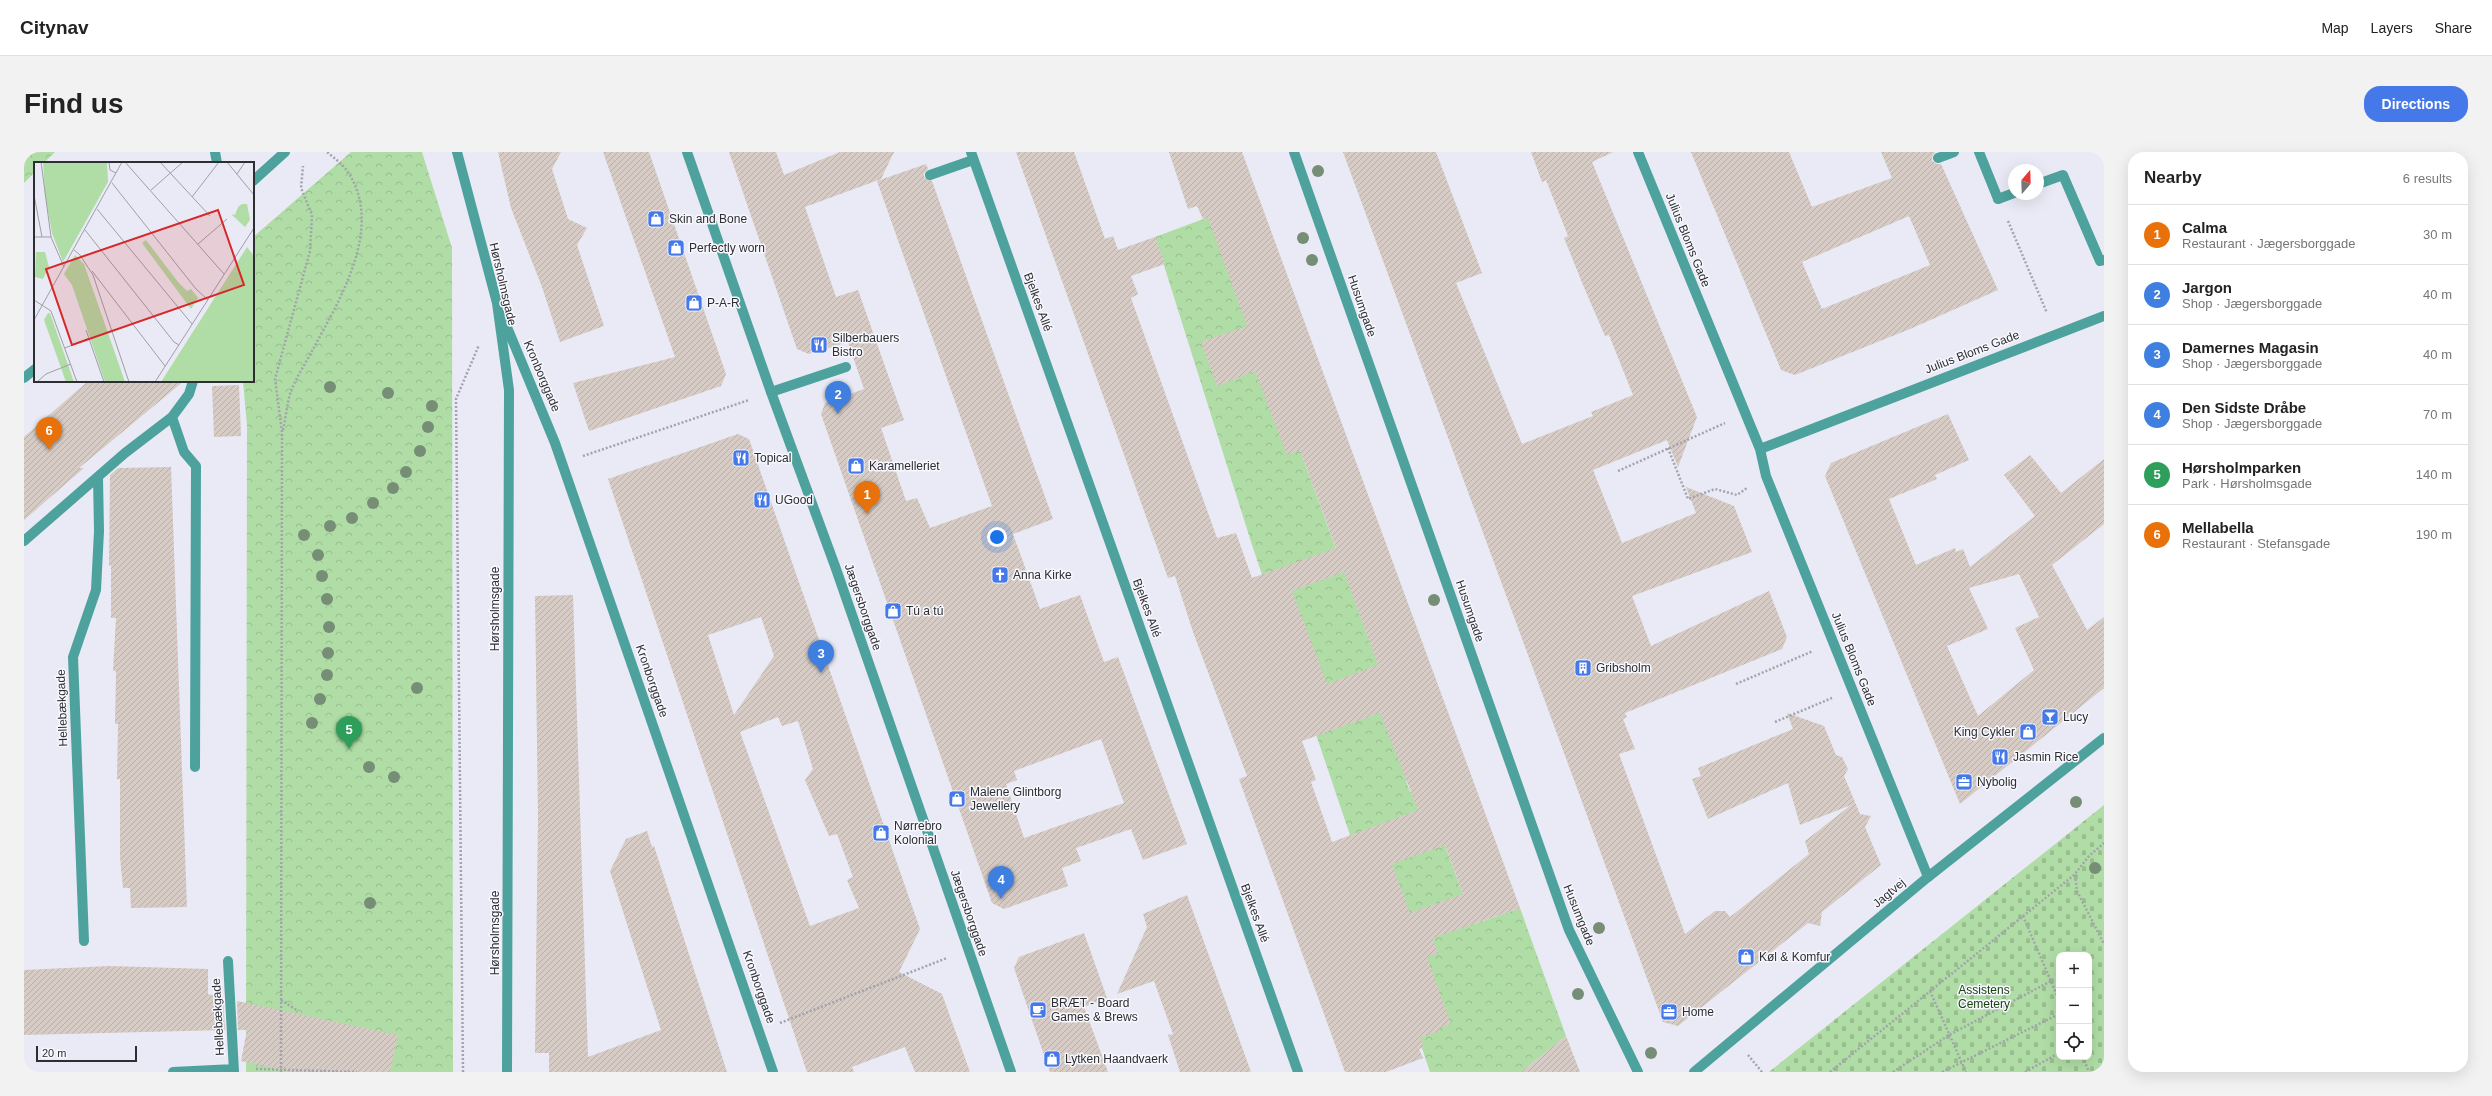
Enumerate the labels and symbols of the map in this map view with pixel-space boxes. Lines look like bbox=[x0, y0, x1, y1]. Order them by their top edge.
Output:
inset map bbox=[34, 162, 254, 382]
north arrow bbox=[2008, 164, 2044, 200]
street label: Julius Bloms Gade bbox=[1663, 191, 1713, 289]
shop icon: Skin and Bone bbox=[646, 209, 666, 229]
place label: Skin and Bone bbox=[669, 212, 747, 226]
shop icon: Perfectly worn bbox=[666, 238, 686, 258]
street label: Hørsholmsgade bbox=[487, 241, 519, 327]
place label: Perfectly worn bbox=[689, 241, 765, 255]
street label: Bjelkes Allé bbox=[1021, 271, 1055, 334]
street label: Husumgade bbox=[1345, 273, 1379, 339]
shop icon: P-A-R bbox=[684, 293, 704, 313]
place label: P-A-R bbox=[707, 296, 740, 310]
street label: Julius Bloms Gade bbox=[1923, 327, 2022, 376]
place label: Silberbauers Bistro bbox=[832, 331, 899, 359]
restaurant icon: Silberbauers Bistro bbox=[809, 335, 829, 355]
street label: Kronborggade bbox=[521, 338, 563, 414]
pin: 2 bbox=[825, 381, 851, 414]
pin: 6 bbox=[36, 417, 62, 450]
restaurant icon: Topical bbox=[731, 448, 751, 468]
place label: Topical bbox=[754, 451, 791, 465]
shop icon: Karamelleriet bbox=[846, 456, 866, 476]
place label: Karamelleriet bbox=[869, 459, 940, 473]
pin: 1 bbox=[854, 481, 880, 514]
restaurant icon: UGood bbox=[752, 490, 772, 510]
place label: UGood bbox=[775, 493, 813, 507]
your location bbox=[987, 527, 1007, 547]
street label: Jægersborggade bbox=[842, 562, 884, 652]
church icon: Anna Kirke bbox=[990, 565, 1010, 585]
street label: Hørsholmsgade bbox=[488, 566, 502, 651]
place label: Anna Kirke bbox=[1013, 568, 1072, 582]
street label: Bjelkes Allé bbox=[1130, 577, 1164, 640]
street label: Husumgade bbox=[1453, 578, 1487, 644]
shop icon: Tú a tú bbox=[883, 601, 903, 621]
place label: Tú a tú bbox=[906, 604, 943, 618]
street label: Julius Bloms Gade bbox=[1829, 610, 1879, 708]
pin: 3 bbox=[808, 640, 834, 673]
street label: Kronborggade bbox=[633, 643, 671, 720]
building icon: Gribsholm bbox=[1573, 658, 1593, 678]
place label: Gribsholm bbox=[1596, 661, 1651, 675]
street label: Hellebækgade bbox=[54, 669, 70, 747]
bar icon: Lucy bbox=[2040, 707, 2060, 727]
place label: Lucy bbox=[2063, 710, 2088, 724]
pin: 5 bbox=[336, 716, 362, 749]
shop icon: King Cykler bbox=[2018, 722, 2038, 742]
place label: King Cykler bbox=[1954, 725, 2015, 739]
restaurant icon: Jasmin Rice bbox=[1990, 747, 2010, 767]
place label: Jasmin Rice bbox=[2013, 750, 2079, 764]
office icon: Nybolig bbox=[1954, 772, 1974, 792]
place label: Nybolig bbox=[1977, 775, 2017, 789]
place label: Malene Glintborg Jewellery bbox=[970, 785, 1061, 813]
shop icon: Malene Glintborg Jewellery bbox=[947, 789, 967, 809]
place label: Nørrebro Kolonial bbox=[894, 819, 942, 847]
shop icon: Nørrebro Kolonial bbox=[871, 823, 891, 843]
pin: 4 bbox=[988, 866, 1014, 899]
street label: Jægersborggade bbox=[948, 868, 990, 958]
street label: Jagtvej bbox=[1870, 875, 1908, 911]
street label: Bjelkes Allé bbox=[1238, 882, 1272, 945]
street label: Husumgade bbox=[1560, 882, 1598, 948]
street label: Hørsholmsgade bbox=[488, 890, 502, 975]
shop icon: Køl & Komfur bbox=[1736, 947, 1756, 967]
street label: Kronborggade bbox=[740, 949, 778, 1026]
place label: Køl & Komfur bbox=[1759, 950, 1830, 964]
street label: Hellebækgade bbox=[209, 978, 227, 1056]
park label: Assistens Cemetery bbox=[1958, 983, 2010, 1011]
place label: BRÆT - Board Games & Brews bbox=[1051, 996, 1138, 1024]
cafe icon: BRÆT - Board Games & Brews bbox=[1028, 1000, 1048, 1020]
office icon: Home bbox=[1659, 1002, 1679, 1022]
place label: Home bbox=[1682, 1005, 1714, 1019]
scale bar bbox=[36, 1044, 137, 1063]
shop icon: Lytken Haandvaerk bbox=[1042, 1049, 1062, 1069]
place label: Lytken Haandvaerk bbox=[1065, 1052, 1169, 1066]

